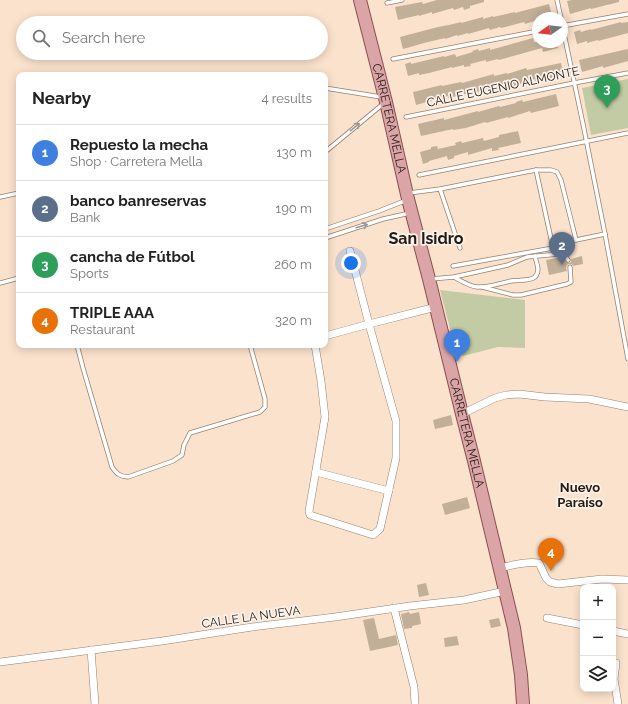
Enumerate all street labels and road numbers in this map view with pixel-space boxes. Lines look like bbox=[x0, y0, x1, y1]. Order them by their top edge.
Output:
street label: CARRETERA MELLA bbox=[369, 62, 409, 175]
street label: CALLE EUGENIO ALMONTE bbox=[426, 64, 580, 110]
street label: CARRETERA MELLA bbox=[446, 377, 487, 489]
street label: CALLE LA NUEVA bbox=[201, 603, 301, 631]

